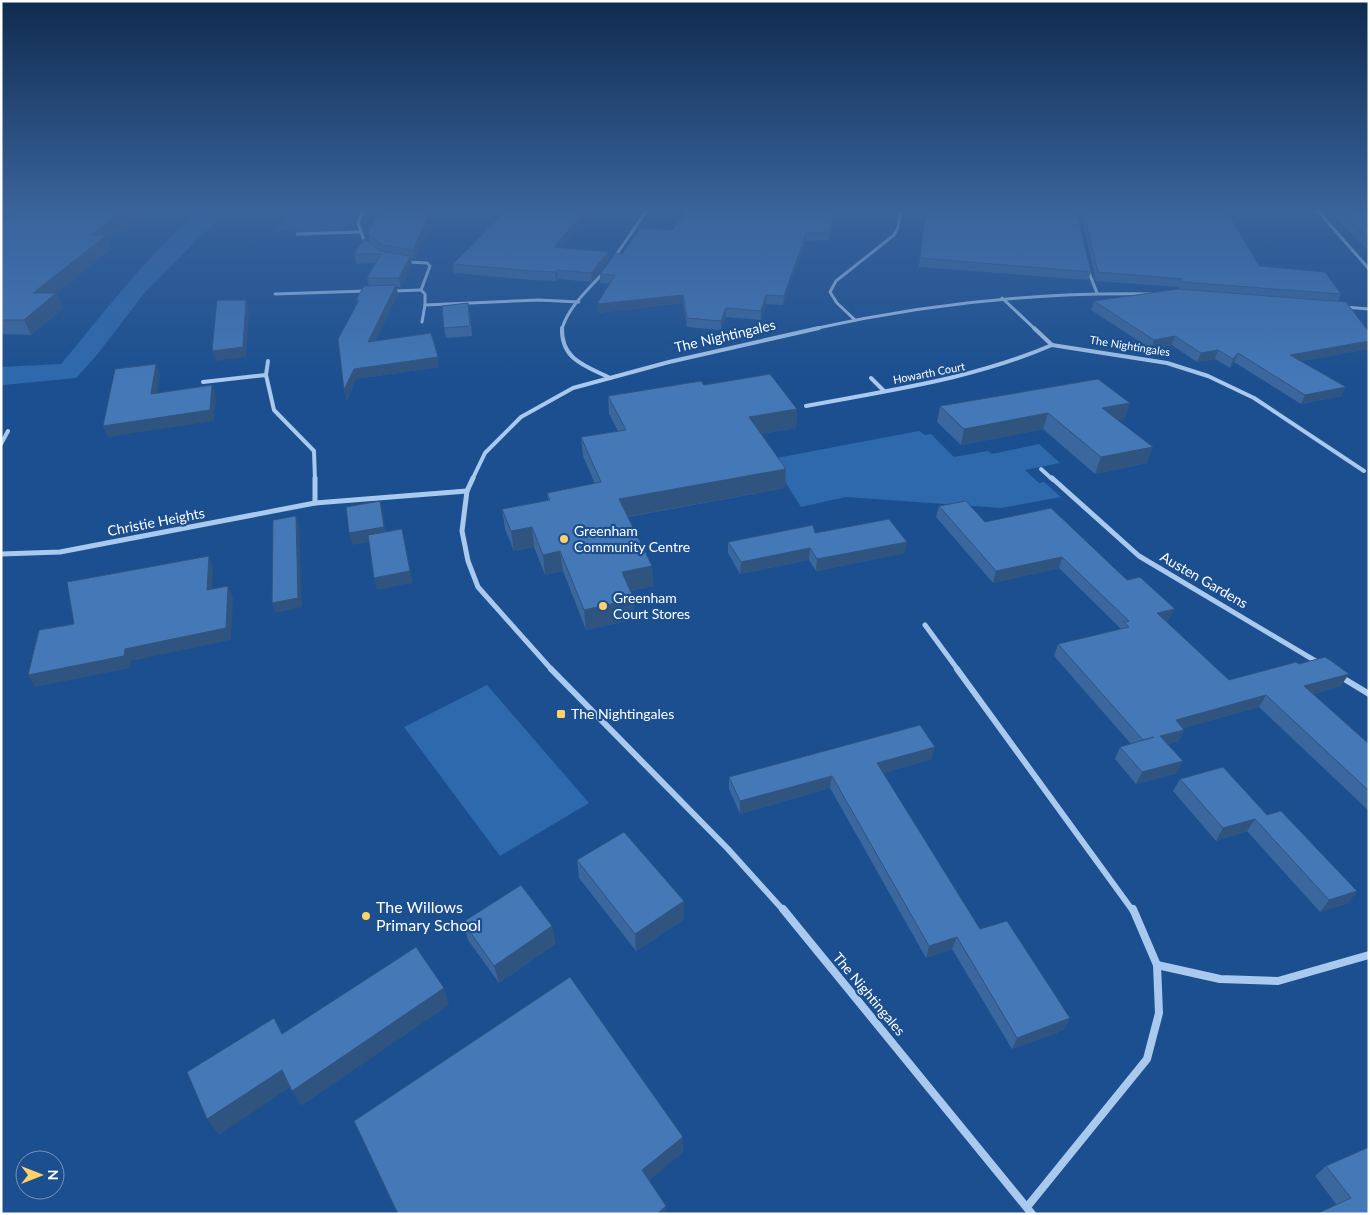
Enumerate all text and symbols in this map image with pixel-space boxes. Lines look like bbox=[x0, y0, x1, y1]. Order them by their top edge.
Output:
street label: The Nightingales bbox=[673, 316, 777, 355]
street label: The Nightingales bbox=[1089, 333, 1171, 358]
street label: Howarth Court bbox=[892, 359, 966, 386]
street label: Christie Heights bbox=[106, 504, 206, 539]
place label: Greenham Community Centre bbox=[574, 522, 690, 555]
marker: Greenham Community Centre bbox=[558, 533, 570, 545]
street label: Austen Gardens bbox=[1158, 548, 1251, 611]
place label: Greenham Court Stores bbox=[613, 589, 690, 622]
marker: Greenham Court Stores bbox=[597, 600, 609, 612]
place label: The Nightingales bbox=[571, 705, 674, 722]
marker: The Nightingales bbox=[555, 708, 567, 720]
place label: The Willows Primary School bbox=[376, 897, 481, 934]
marker: The Willows Primary School bbox=[360, 910, 372, 922]
street label: The Nightingales bbox=[830, 949, 909, 1039]
north arrow bbox=[15, 1150, 65, 1200]
text: N bbox=[45, 1170, 62, 1180]

